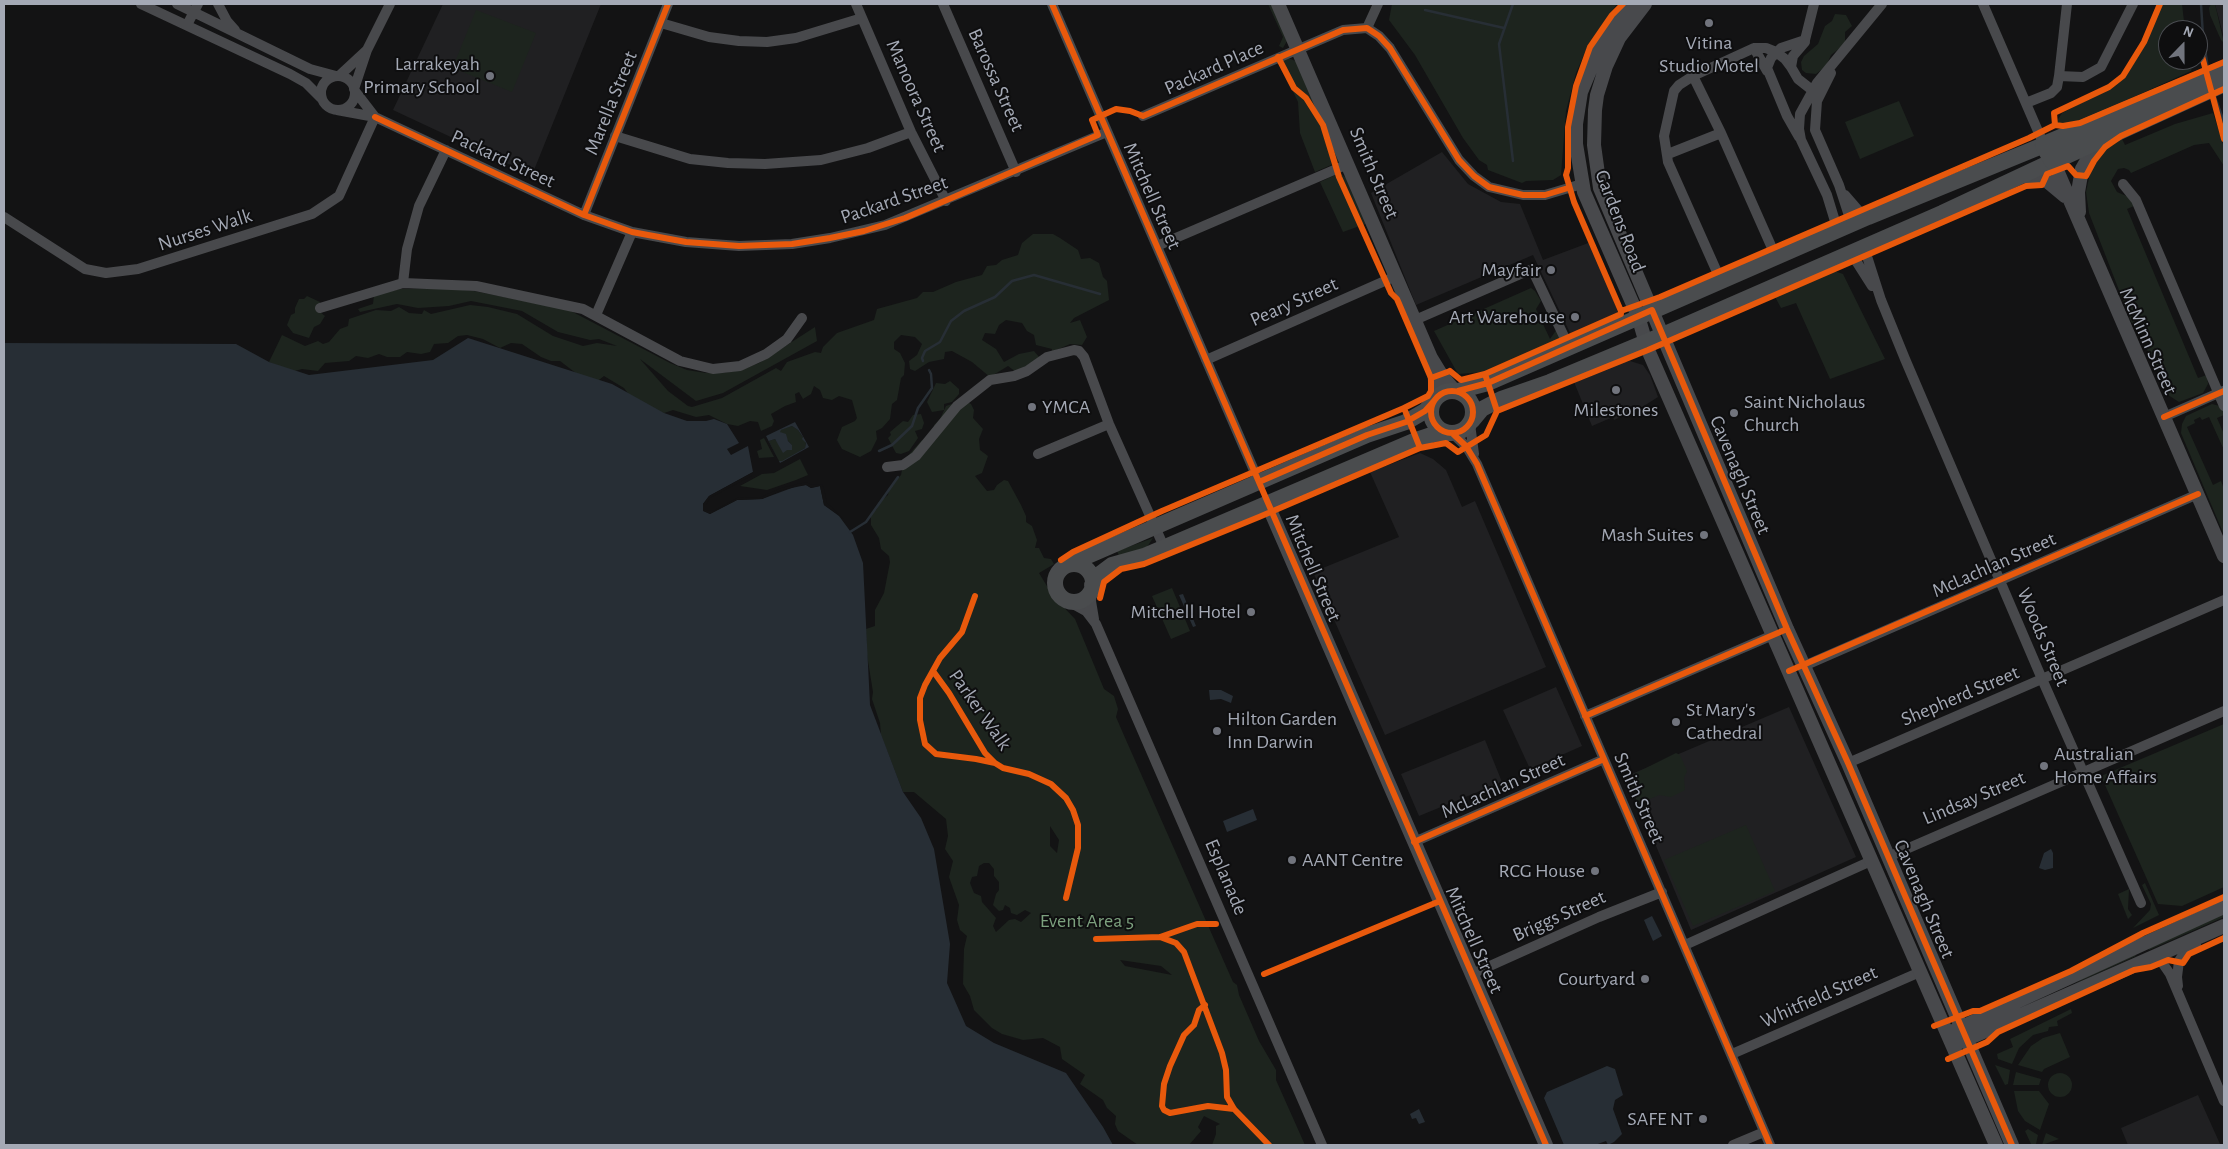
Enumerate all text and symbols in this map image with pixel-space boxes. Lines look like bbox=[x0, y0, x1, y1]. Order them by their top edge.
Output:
marker: Vitina Studio Motel bbox=[1703, 17, 1715, 29]
north arrow bbox=[2158, 20, 2208, 70]
text: N bbox=[2181, 24, 2195, 40]
street label: Barossa Street bbox=[963, 25, 1029, 135]
place label: Vitina Studio Motel bbox=[1659, 31, 1759, 78]
street label: Packard Place bbox=[1161, 35, 1267, 101]
street label: Manoora Street bbox=[881, 36, 951, 156]
street label: Marella Street bbox=[579, 48, 643, 158]
place label: Larrakeyah Primary School bbox=[363, 52, 480, 99]
marker: Larrakeyah Primary School bbox=[484, 70, 496, 82]
street label: Smith Street bbox=[1344, 124, 1404, 222]
street label: Packard Street bbox=[447, 125, 559, 193]
street label: Mitchell Street bbox=[1118, 139, 1186, 253]
street label: Gardens Road bbox=[1590, 166, 1650, 276]
street label: Packard Street bbox=[837, 170, 951, 230]
street label: Nurses Walk bbox=[155, 204, 255, 256]
place label: Mayfair bbox=[1482, 258, 1541, 282]
marker: Mayfair bbox=[1545, 264, 1557, 276]
street label: Peary Street bbox=[1246, 272, 1342, 332]
street label: McMinn Street bbox=[2114, 284, 2182, 398]
place label: Art Warehouse bbox=[1449, 305, 1565, 329]
marker: Art Warehouse bbox=[1569, 311, 1581, 323]
marker: Milestones bbox=[1610, 384, 1622, 396]
place label: Saint Nicholaus Church bbox=[1744, 390, 1865, 437]
place label: YMCA bbox=[1042, 395, 1090, 419]
place label: Milestones bbox=[1574, 398, 1658, 422]
marker: YMCA bbox=[1026, 401, 1038, 413]
marker: Saint Nicholaus Church bbox=[1728, 407, 1740, 419]
street label: Cavenagh Street bbox=[1704, 412, 1776, 538]
street label: Mitchell Street bbox=[1280, 511, 1346, 625]
place label: Mash Suites bbox=[1601, 523, 1694, 547]
street label: McLachlan Street bbox=[1928, 527, 2060, 603]
marker: Mash Suites bbox=[1698, 529, 1710, 541]
street label: Woods Street bbox=[2011, 584, 2075, 690]
place label: Mitchell Hotel bbox=[1130, 600, 1241, 624]
marker: Mitchell Hotel bbox=[1245, 606, 1257, 618]
street label: Shepherd Street bbox=[1897, 660, 2023, 732]
street label: Parker Walk bbox=[943, 665, 1017, 755]
place label: St Mary's Cathedral bbox=[1686, 698, 1762, 745]
place label: Hilton Garden Inn Darwin bbox=[1227, 707, 1337, 754]
marker: St Mary's Cathedral bbox=[1670, 716, 1682, 728]
marker: Hilton Garden Inn Darwin bbox=[1211, 725, 1223, 737]
place label: Australian Home Affairs bbox=[2054, 742, 2157, 789]
street label: McLachlan Street bbox=[1437, 748, 1569, 824]
street label: Smith Street bbox=[1608, 749, 1670, 847]
marker: Australian Home Affairs bbox=[2038, 760, 2050, 772]
street label: Lindsay Street bbox=[1919, 766, 2029, 830]
street label: Esplanade bbox=[1199, 835, 1253, 919]
street label: Cavenagh Street bbox=[1888, 836, 1960, 962]
place label: AANT Centre bbox=[1302, 848, 1403, 872]
marker: AANT Centre bbox=[1286, 854, 1298, 866]
place label: RCG House bbox=[1499, 859, 1585, 883]
marker: RCG House bbox=[1589, 865, 1601, 877]
street label: Mitchell Street bbox=[1440, 883, 1508, 997]
street label: Briggs Street bbox=[1509, 885, 1609, 947]
park label: Event Area 5 bbox=[1040, 909, 1134, 933]
street label: Whitfield Street bbox=[1757, 961, 1881, 1033]
place label: Courtyard bbox=[1558, 967, 1635, 991]
marker: Courtyard bbox=[1639, 973, 1651, 985]
place label: SAFE NT bbox=[1627, 1107, 1693, 1131]
marker: SAFE NT bbox=[1697, 1113, 1709, 1125]

